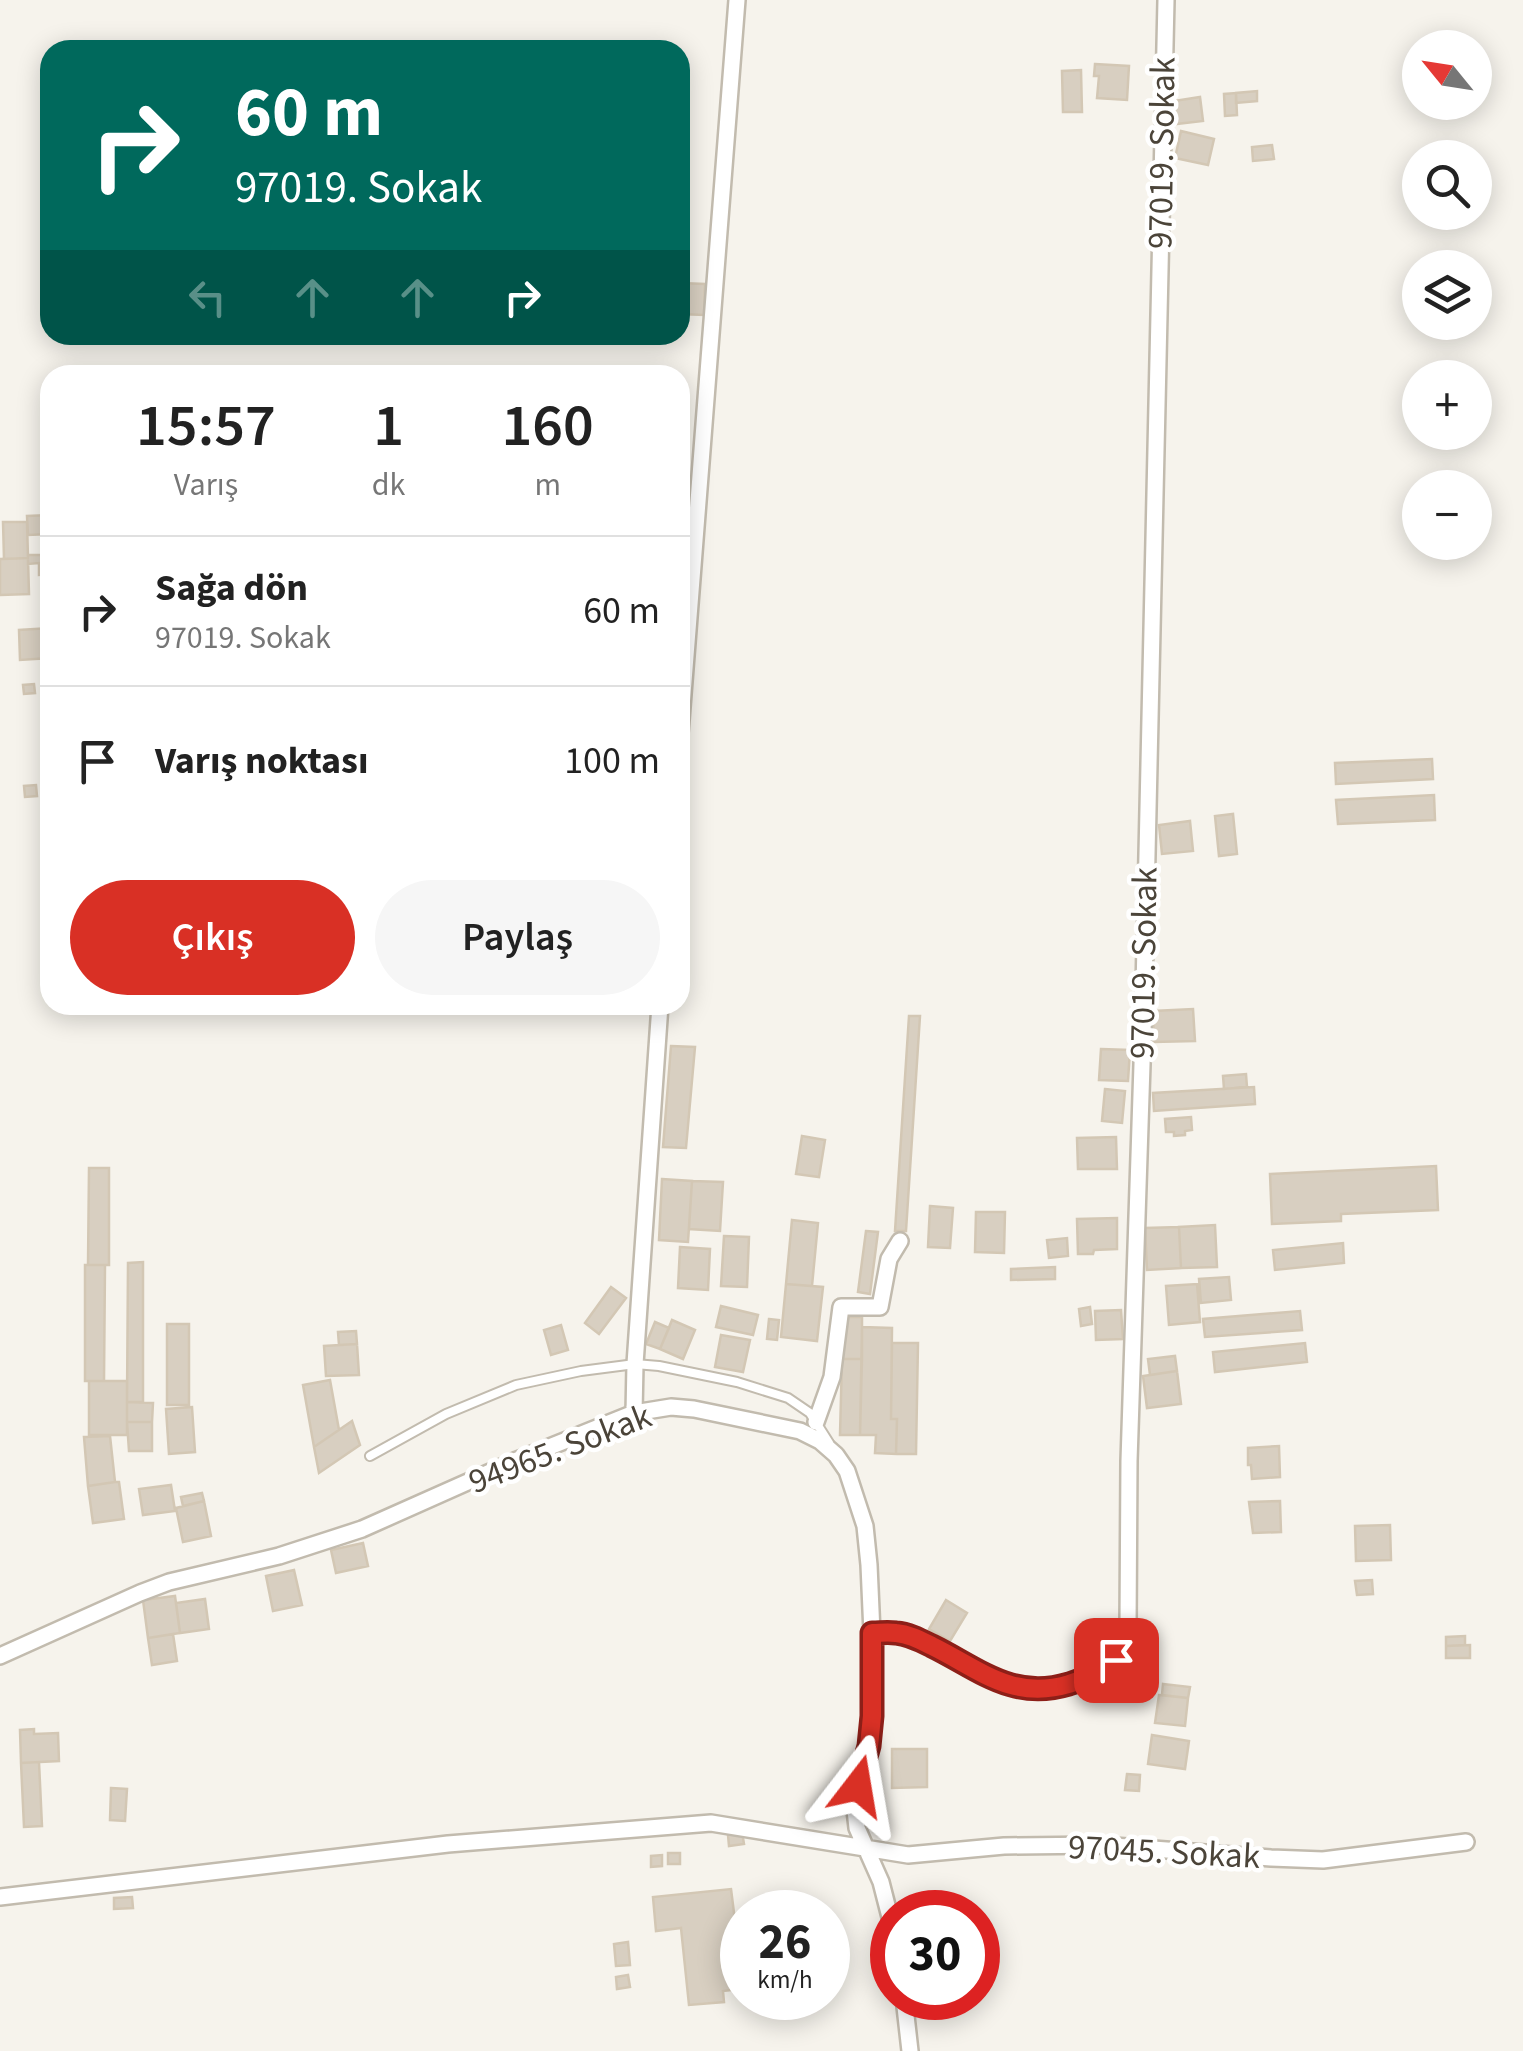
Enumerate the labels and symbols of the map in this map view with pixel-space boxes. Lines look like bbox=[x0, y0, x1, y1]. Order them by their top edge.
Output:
north arrow bbox=[1402, 30, 1492, 120]
street label: 97019. Sokak bbox=[1135, 56, 1189, 250]
street label: 97019. Sokak bbox=[1117, 866, 1171, 1060]
street label: 94965. Sokak bbox=[461, 1391, 659, 1507]
pin bbox=[1074, 1618, 1159, 1703]
position arrow bbox=[806, 1734, 910, 1838]
street label: 97045. Sokak bbox=[1067, 1822, 1262, 1882]
speed limit sign: 30 bbox=[870, 1890, 1000, 2020]

